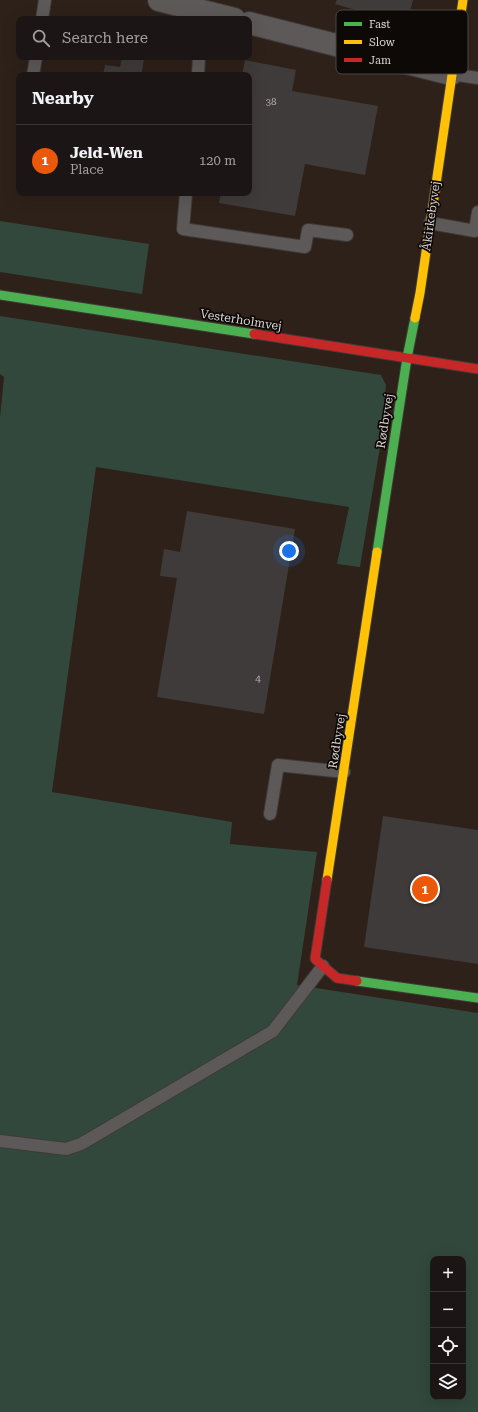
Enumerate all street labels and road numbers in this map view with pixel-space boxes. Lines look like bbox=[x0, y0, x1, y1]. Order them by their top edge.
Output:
street label: Åkirkebyvej bbox=[419, 180, 443, 252]
street label: Vesterholmvej bbox=[199, 307, 283, 333]
street label: Rødbyvej bbox=[374, 392, 396, 450]
street label: Rødbyvej bbox=[326, 712, 348, 770]

